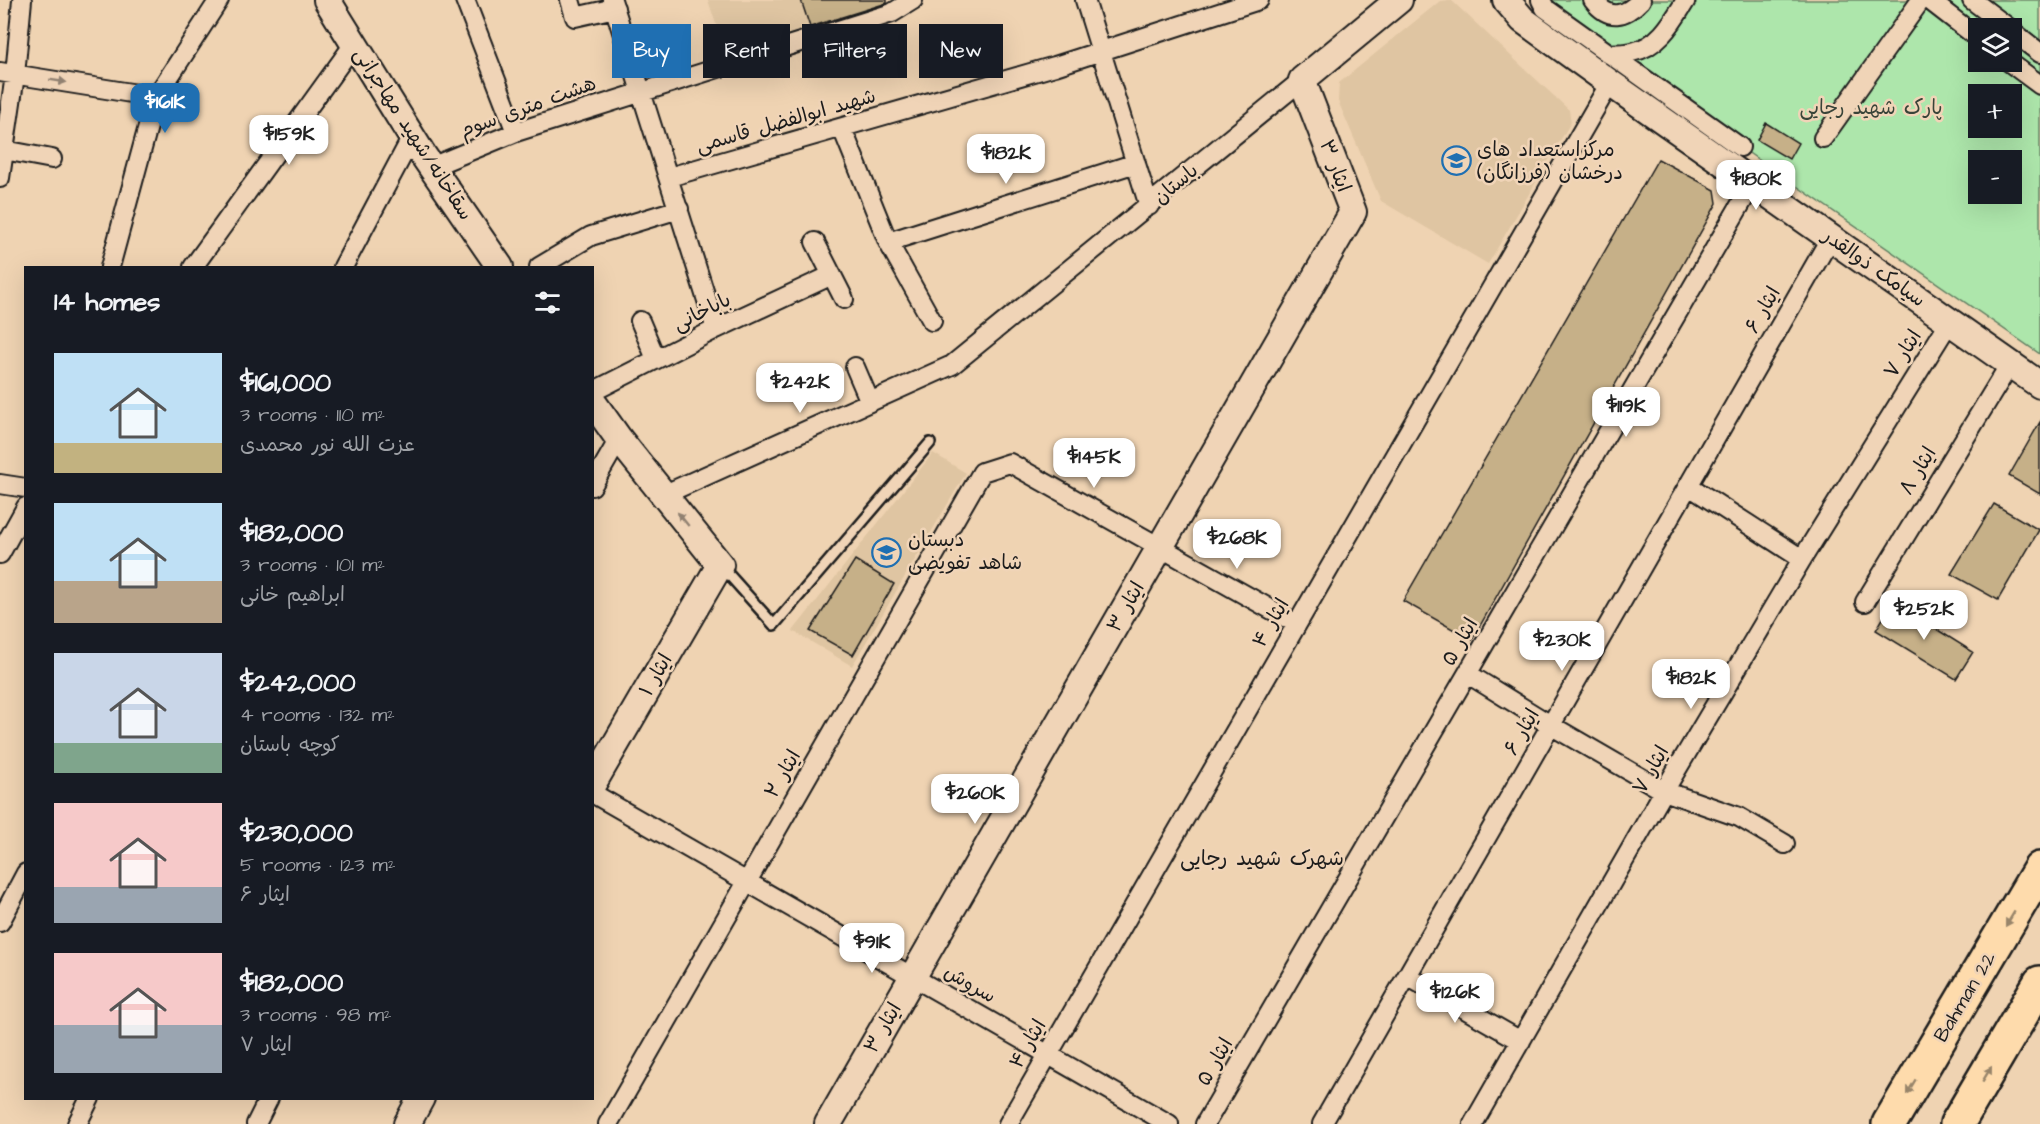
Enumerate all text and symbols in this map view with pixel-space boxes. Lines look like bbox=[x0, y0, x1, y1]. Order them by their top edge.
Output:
map controls bbox=[1968, 18, 2022, 204]
button: layers bbox=[1968, 18, 2022, 72]
chip: Buy bbox=[612, 24, 691, 78]
chip: Rent bbox=[703, 24, 790, 78]
chip: Filters bbox=[802, 24, 907, 78]
chip: New bbox=[919, 24, 1003, 78]
street label: سقاخانه/شهید مهاجرانی bbox=[347, 42, 479, 226]
street label: هشت متری سوم bbox=[456, 69, 600, 146]
one-way arrow bbox=[48, 77, 67, 86]
street label: شهید ابوالفضل قاسمی bbox=[693, 82, 879, 160]
pin: $161K bbox=[123, 83, 207, 134]
button: + bbox=[1968, 84, 2022, 138]
text: $161K bbox=[145, 88, 185, 116]
park label: پارک شهید رجایی bbox=[1799, 94, 1943, 122]
pin: $159K bbox=[247, 115, 331, 166]
text: $159K bbox=[263, 120, 315, 148]
pin: $182K bbox=[964, 134, 1048, 185]
street label: ایثار ۳ bbox=[1312, 136, 1358, 196]
place label: مرکزاستعداد های درخشان (فرزانگان) bbox=[1477, 136, 1623, 187]
text: $182K bbox=[981, 139, 1031, 167]
school or university icon: مرکزاستعداد های درخشان (فرزانگان) bbox=[1440, 145, 1472, 177]
button: − bbox=[1968, 150, 2022, 204]
street label: باستان bbox=[1147, 157, 1205, 211]
pin: $180K bbox=[1714, 160, 1798, 211]
text: $180K bbox=[1730, 165, 1782, 193]
street label: سیامک ذوالقدر bbox=[1815, 221, 1931, 314]
street label: ایثار ۶ bbox=[1738, 281, 1788, 339]
text: 14 homes bbox=[54, 284, 160, 320]
icon: filters bbox=[531, 286, 564, 319]
street label: باباخانی bbox=[668, 286, 736, 338]
street label: ایثار ۷ bbox=[1877, 325, 1929, 383]
pin: $242K bbox=[758, 363, 842, 414]
text: $161,000 bbox=[240, 365, 331, 401]
text: $242K bbox=[770, 368, 830, 396]
icon: home bbox=[102, 377, 174, 449]
pin: $119K bbox=[1584, 387, 1668, 438]
text: $119K bbox=[1606, 392, 1646, 420]
text: 3 rooms · 110 m² bbox=[240, 401, 385, 429]
text: عزت الله نور محمدی bbox=[240, 431, 415, 459]
pin: $145K bbox=[1052, 438, 1136, 489]
street label: ایثار ۸ bbox=[1893, 442, 1943, 500]
text: $145K bbox=[1067, 443, 1121, 471]
one-way arrow bbox=[677, 512, 690, 527]
text: $182,000 bbox=[240, 515, 343, 551]
pin: $268K bbox=[1195, 519, 1279, 570]
text: $268K bbox=[1207, 524, 1267, 552]
place label: دبستان شاهد تفویضی bbox=[908, 526, 1022, 577]
icon: home bbox=[102, 527, 174, 599]
school or university icon: دبستان شاهد تفویضی bbox=[871, 536, 903, 568]
text: 3 rooms · 101 m² bbox=[240, 551, 385, 579]
street label: ایثار ۳ bbox=[1100, 577, 1152, 637]
text: ابراهیم خانی bbox=[240, 581, 345, 609]
pin: $252K bbox=[1882, 590, 1966, 641]
street label: ایثار ۴ bbox=[1246, 593, 1296, 653]
text: $252K bbox=[1894, 595, 1954, 623]
street label: ایثار ۵ bbox=[1435, 613, 1485, 671]
pin: $230K bbox=[1520, 621, 1604, 672]
text: $230K bbox=[1533, 626, 1591, 654]
street label: ایثار ۱ bbox=[633, 648, 679, 702]
pin: $182K bbox=[1649, 659, 1733, 710]
text: $182K bbox=[1666, 664, 1716, 692]
text: $242,000 bbox=[240, 665, 356, 701]
icon: home bbox=[102, 677, 174, 749]
text: 4 rooms · 132 m² bbox=[240, 701, 395, 729]
street label: ایثار ۶ bbox=[1497, 703, 1547, 761]
text: کوچه باستان bbox=[240, 731, 340, 759]
street label: ایثار ۷ bbox=[1626, 741, 1676, 799]
street label: ایثار ۲ bbox=[758, 745, 808, 803]
pin: $260K bbox=[933, 774, 1017, 825]
text: $260K bbox=[945, 779, 1005, 807]
text: $230,000 bbox=[240, 815, 353, 851]
icon: home bbox=[102, 827, 174, 899]
district label: شهرک شهید رجایی bbox=[1180, 844, 1344, 873]
text: 5 rooms · 123 m² bbox=[240, 851, 395, 879]
text: ایثار ۶ bbox=[240, 881, 290, 909]
one-way arrow bbox=[2005, 911, 2016, 927]
pin: $91K bbox=[836, 923, 908, 974]
text: $91K bbox=[853, 928, 891, 956]
street label: Bahman 22 bbox=[1927, 946, 2003, 1047]
street label: سروش bbox=[939, 958, 1001, 1010]
text: $182,000 bbox=[240, 965, 343, 1001]
pin: $126K bbox=[1413, 973, 1497, 1024]
icon: home bbox=[102, 977, 174, 1049]
text: $126K bbox=[1430, 978, 1480, 1006]
street label: ایثار ۳ bbox=[857, 998, 909, 1058]
text: 3 rooms · 98 m² bbox=[240, 1001, 392, 1029]
street label: ایثار ۴ bbox=[1003, 1014, 1053, 1074]
text: ایثار ۷ bbox=[240, 1031, 292, 1059]
street label: ایثار ۵ bbox=[1190, 1033, 1240, 1091]
one-way arrow bbox=[1981, 1066, 1992, 1082]
one-way arrow bbox=[1906, 1079, 1916, 1096]

